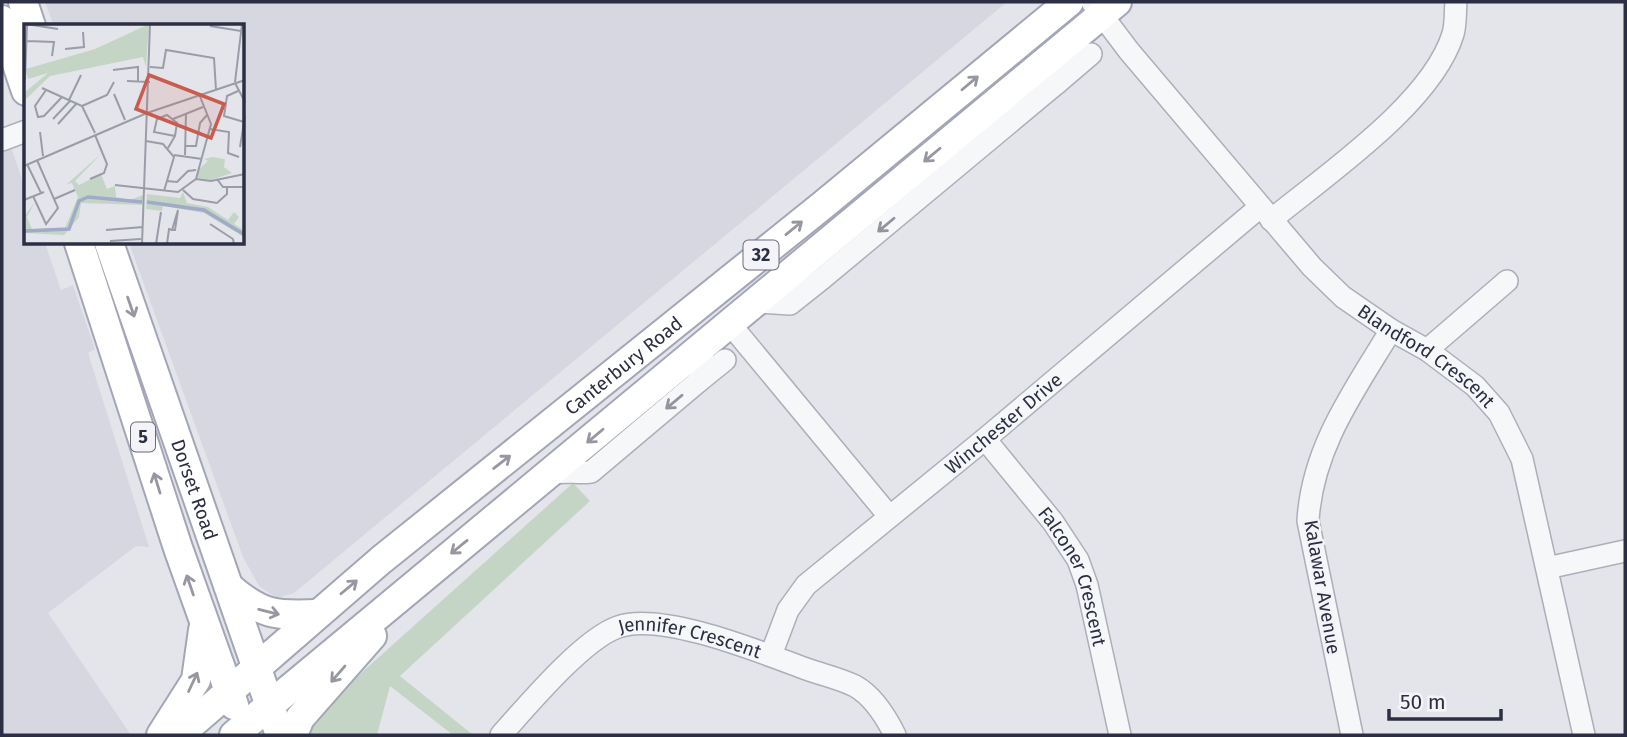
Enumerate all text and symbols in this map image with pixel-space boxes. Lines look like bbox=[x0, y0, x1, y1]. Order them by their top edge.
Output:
inset map bbox=[24, 24, 245, 245]
one-way arrow bbox=[961, 76, 979, 91]
one-way arrow bbox=[924, 147, 942, 163]
one-way arrow bbox=[878, 217, 896, 233]
one-way arrow bbox=[785, 220, 803, 236]
road number: 32 bbox=[744, 241, 778, 270]
one-way arrow bbox=[126, 295, 138, 317]
street label: Blandford Crescent bbox=[1353, 300, 1500, 413]
street label: Canterbury Road bbox=[560, 312, 687, 420]
street label: Winchester Drive bbox=[940, 368, 1067, 479]
one-way arrow bbox=[666, 394, 684, 410]
road number: 5 bbox=[131, 422, 155, 452]
one-way arrow bbox=[587, 428, 605, 444]
street label: Dorset Road bbox=[166, 436, 222, 543]
one-way arrow bbox=[493, 455, 511, 470]
one-way arrow bbox=[150, 472, 163, 494]
street label: Falconer Crescent bbox=[1033, 502, 1111, 648]
street label: Kalawar Avenue bbox=[1299, 518, 1346, 656]
one-way arrow bbox=[450, 539, 468, 555]
one-way arrow bbox=[183, 574, 196, 596]
one-way arrow bbox=[340, 579, 358, 595]
one-way arrow bbox=[257, 606, 280, 619]
street label: Jennifer Crescent bbox=[615, 612, 765, 663]
one-way arrow bbox=[330, 665, 347, 682]
one-way arrow bbox=[187, 672, 200, 693]
scale bar bbox=[1389, 678, 1501, 722]
text: 50 m bbox=[1400, 689, 1446, 715]

